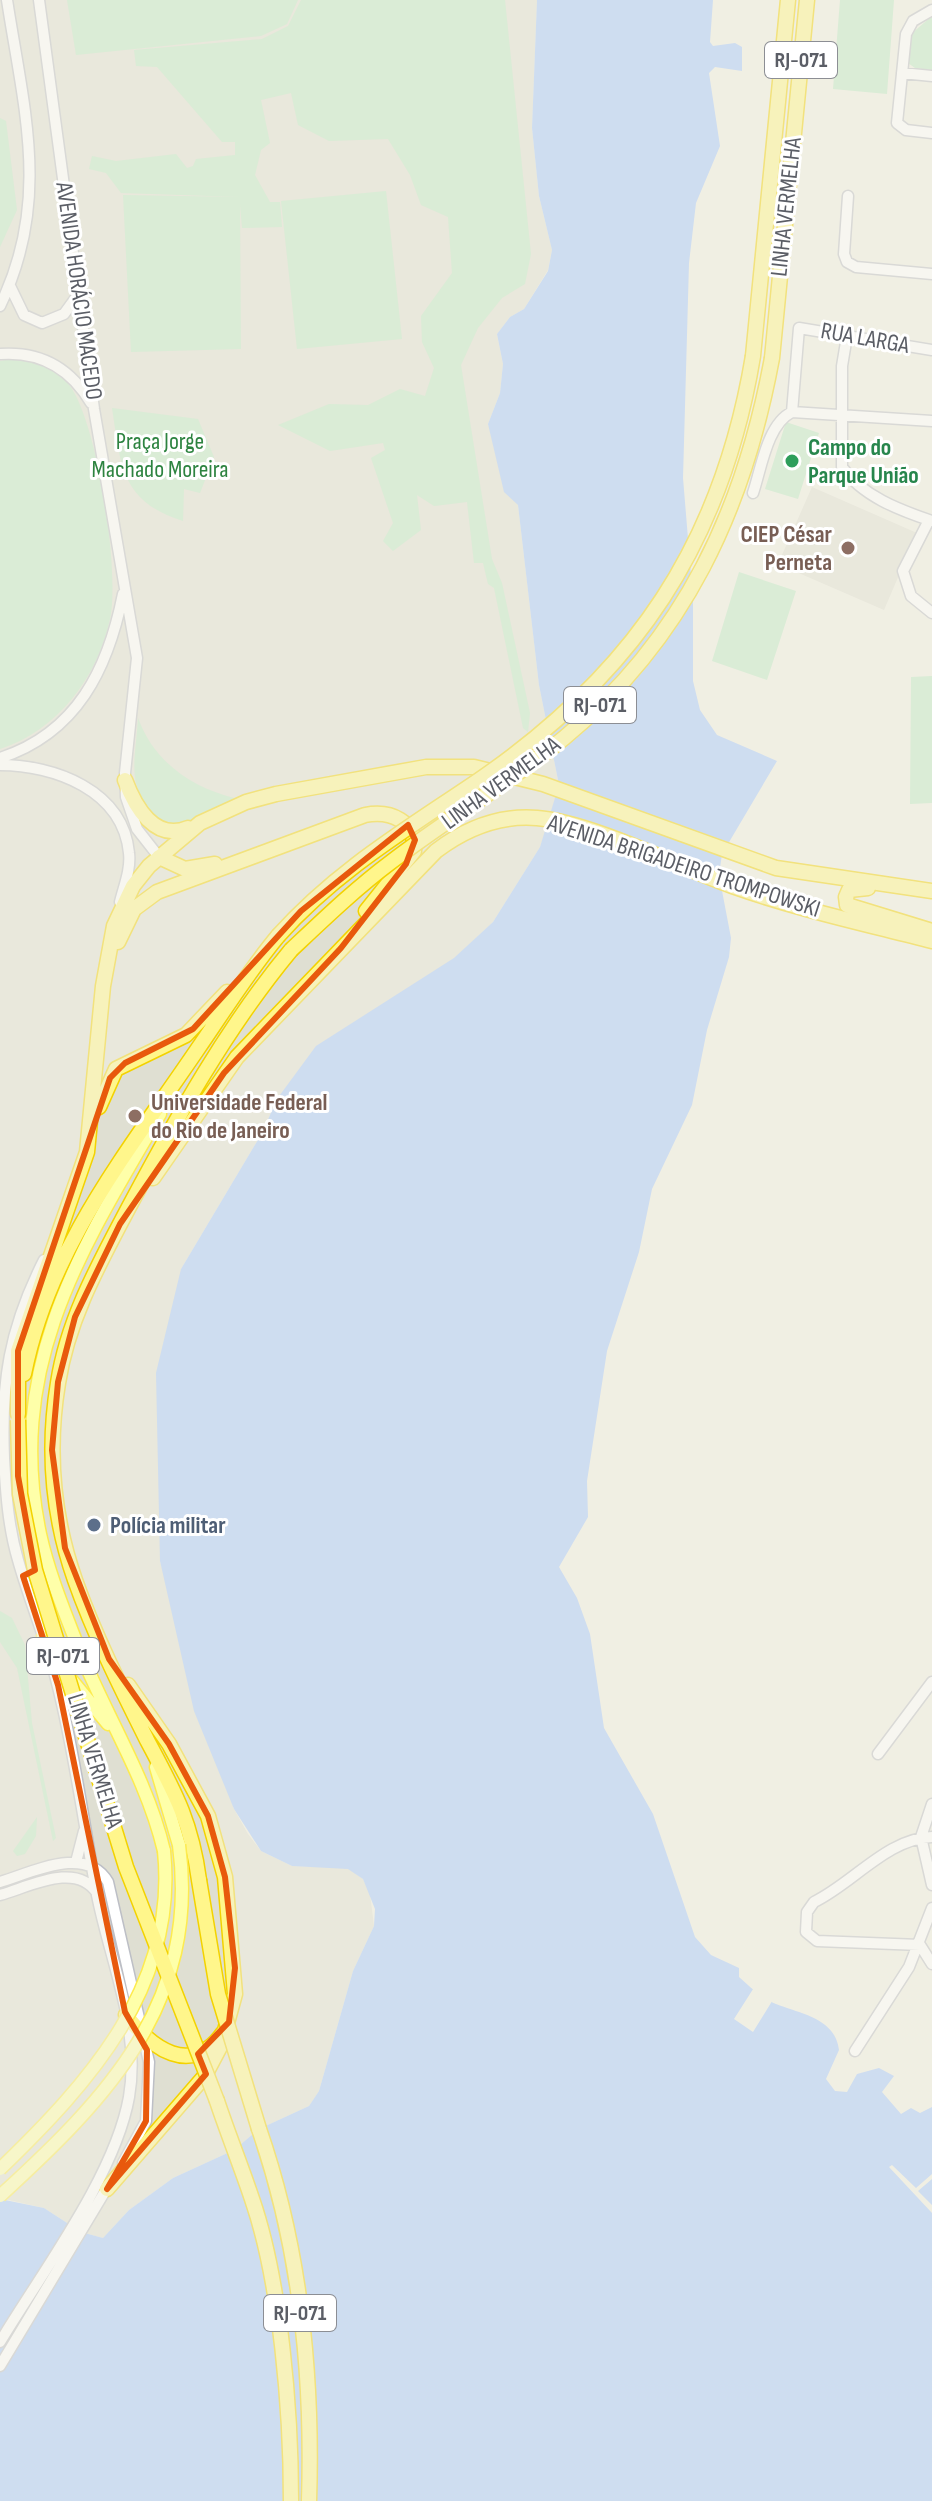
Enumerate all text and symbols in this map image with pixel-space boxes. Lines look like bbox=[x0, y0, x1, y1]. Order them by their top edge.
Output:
road number: RJ-071 bbox=[765, 42, 837, 78]
street label: LINHA VERMELHA bbox=[764, 135, 808, 278]
street label: AVENIDA HORÁCIO MACEDO bbox=[49, 179, 109, 402]
street label: RUA LARGA bbox=[818, 316, 912, 360]
park label: Praça Jorge Machado Moreira bbox=[92, 427, 228, 484]
place label: Campo do Parque União bbox=[808, 433, 919, 490]
marker: Campo do Parque União bbox=[783, 452, 801, 470]
place label: CIEP César Perneta bbox=[740, 520, 833, 577]
marker: CIEP César Perneta bbox=[839, 539, 857, 557]
road number: RJ-071 bbox=[564, 687, 636, 723]
street label: LINHA VERMELHA bbox=[436, 730, 567, 836]
street label: AVENIDA BRIGADEIRO TROMPOWSKI bbox=[543, 808, 824, 924]
place label: Universidade Federal do Rio de Janeiro bbox=[151, 1088, 327, 1145]
marker: Universidade Federal do Rio de Janeiro bbox=[126, 1107, 144, 1125]
place label: Polícia militar bbox=[110, 1511, 226, 1540]
marker: Polícia militar bbox=[85, 1516, 103, 1534]
road number: RJ-071 bbox=[27, 1638, 99, 1674]
street label: LINHA VERMELHA bbox=[61, 1690, 129, 1833]
road number: RJ-071 bbox=[264, 2295, 336, 2331]

